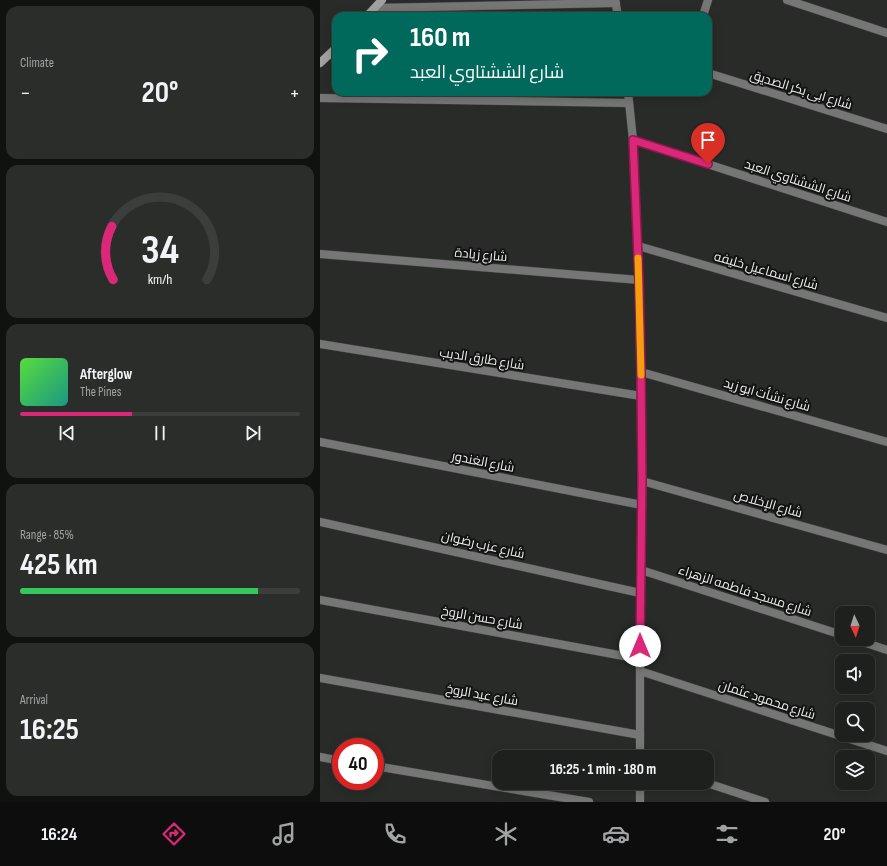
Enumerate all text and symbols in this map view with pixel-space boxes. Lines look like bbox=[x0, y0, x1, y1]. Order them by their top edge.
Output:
text: 160 m bbox=[410, 21, 470, 54]
icon: right bbox=[344, 28, 396, 80]
text: Climate bbox=[20, 55, 54, 71]
text: شارع الششتاوي العبد bbox=[410, 62, 564, 83]
street label: شارع ابى بكر الصديق bbox=[748, 67, 854, 113]
text: 20° bbox=[142, 75, 178, 111]
text: − bbox=[20, 80, 31, 107]
text: + bbox=[289, 80, 300, 107]
pin bbox=[691, 123, 725, 164]
icon: arrive bbox=[697, 129, 719, 151]
street label: شارع الششتاوي العبد bbox=[742, 156, 853, 208]
text: 34 bbox=[141, 226, 179, 275]
street label: شارع زيادة bbox=[454, 245, 508, 265]
street label: شارع اسماعيل خليفه bbox=[712, 248, 820, 294]
text: km/h bbox=[148, 270, 172, 287]
street label: شارع طارق الديب bbox=[438, 344, 526, 374]
text: Afterglow bbox=[80, 365, 132, 384]
street label: شارع نشأت ابو زيد bbox=[722, 374, 813, 415]
text: The Pines bbox=[80, 384, 121, 400]
icon: previous bbox=[56, 422, 78, 444]
icon: pause bbox=[149, 422, 171, 444]
icon: next bbox=[242, 422, 264, 444]
street label: شارع الغندور bbox=[449, 448, 516, 476]
street label: شارع الإخلاص bbox=[732, 487, 804, 521]
text: Range · 85% bbox=[20, 527, 74, 543]
street label: شارع عزب رضوان bbox=[440, 528, 526, 562]
text: 425 km bbox=[20, 547, 98, 583]
street label: شارع مسجد فاطمه الزهراء bbox=[676, 562, 814, 620]
street label: شارع حسن الروخ bbox=[440, 603, 524, 633]
north arrow bbox=[835, 606, 875, 646]
map controls bbox=[835, 606, 875, 790]
position arrow bbox=[619, 625, 661, 667]
button: sound bbox=[835, 654, 875, 694]
street label: شارع محمود عثمان bbox=[717, 677, 817, 723]
street label: شارع عيد الروخ bbox=[444, 681, 520, 709]
text: Arrival bbox=[20, 692, 48, 708]
button: search bbox=[835, 702, 875, 742]
text: 16:25 bbox=[20, 712, 79, 748]
speed limit sign: 40 bbox=[332, 738, 384, 790]
button: layers bbox=[835, 750, 875, 790]
text: 16:25 · 1 min · 180 m bbox=[550, 760, 656, 779]
icon: directions bbox=[160, 820, 188, 848]
icon: music bbox=[270, 820, 298, 848]
icon: phone bbox=[381, 820, 409, 848]
icon: climate bbox=[492, 820, 520, 848]
icon: car bbox=[602, 820, 630, 848]
icon: filters bbox=[713, 820, 741, 848]
text: 16:24 bbox=[41, 824, 77, 845]
text: 20° bbox=[824, 824, 846, 845]

